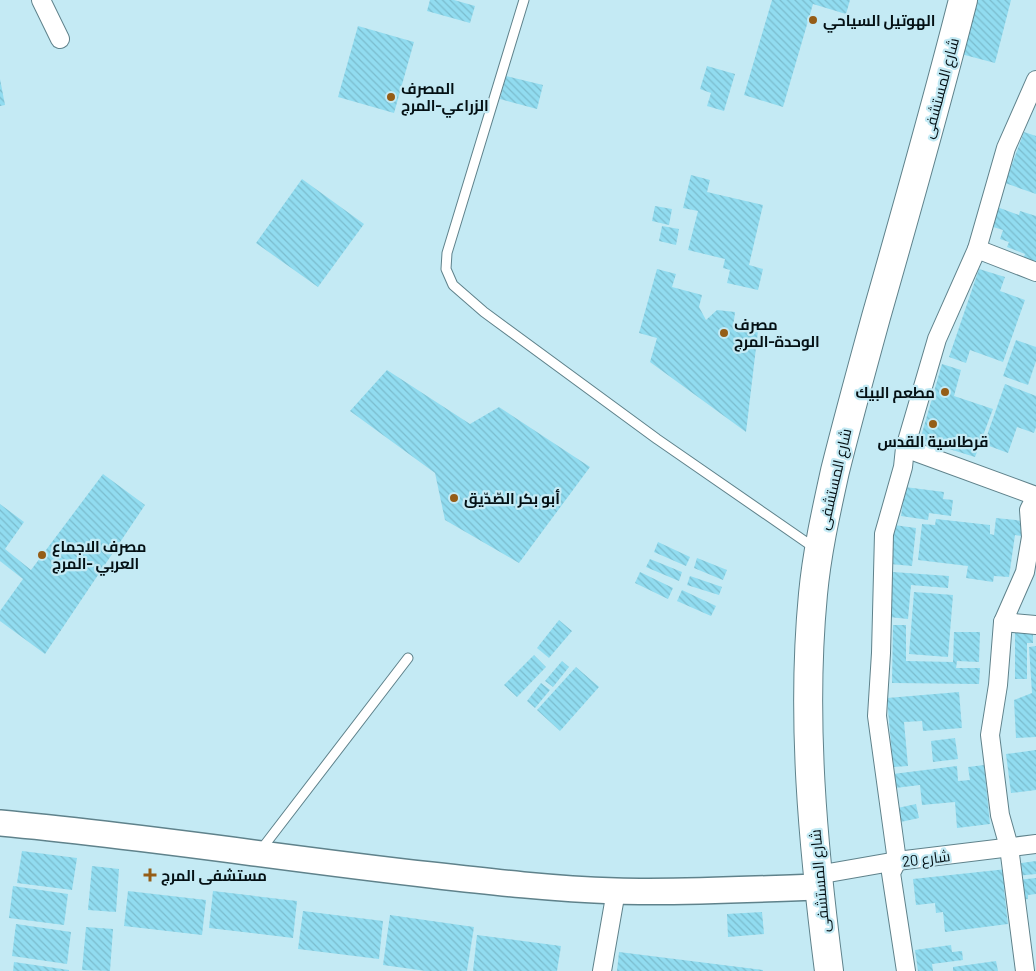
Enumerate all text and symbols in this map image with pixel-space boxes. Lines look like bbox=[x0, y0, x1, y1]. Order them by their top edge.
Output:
place label: الهوتيل السياحي bbox=[823, 11, 935, 33]
marker: الهوتيل السياحي bbox=[807, 14, 819, 26]
street label: شارع المستشفى bbox=[918, 36, 965, 141]
place label: المصرف الزراعي-المرج bbox=[401, 79, 489, 118]
marker: المصرف الزراعي-المرج bbox=[385, 91, 397, 103]
place label: مصرف الوحدة-المرج bbox=[734, 315, 820, 352]
marker: مصرف الوحدة-المرج bbox=[718, 327, 730, 339]
place label: مطعم البيك bbox=[855, 383, 935, 403]
marker: مطعم البيك bbox=[939, 386, 951, 398]
marker: قرطاسية القدس bbox=[927, 418, 939, 430]
street label: شارع المستشفى bbox=[814, 427, 857, 532]
place label: قرطاسية القدس bbox=[878, 432, 988, 451]
place label: أبو بكر الصّدّيق bbox=[464, 489, 560, 508]
marker: أبو بكر الصّدّيق bbox=[448, 492, 460, 504]
place label: مصرف الاجماع العربي -المرج bbox=[52, 537, 146, 576]
marker: مصرف الاجماع العربي -المرج bbox=[36, 549, 48, 561]
street label: شارع المستشفى bbox=[806, 828, 835, 933]
street label: شارع 20 bbox=[901, 846, 952, 873]
place label: مستشفى المرج bbox=[161, 866, 267, 886]
marker: مستشفى المرج bbox=[143, 868, 157, 882]

